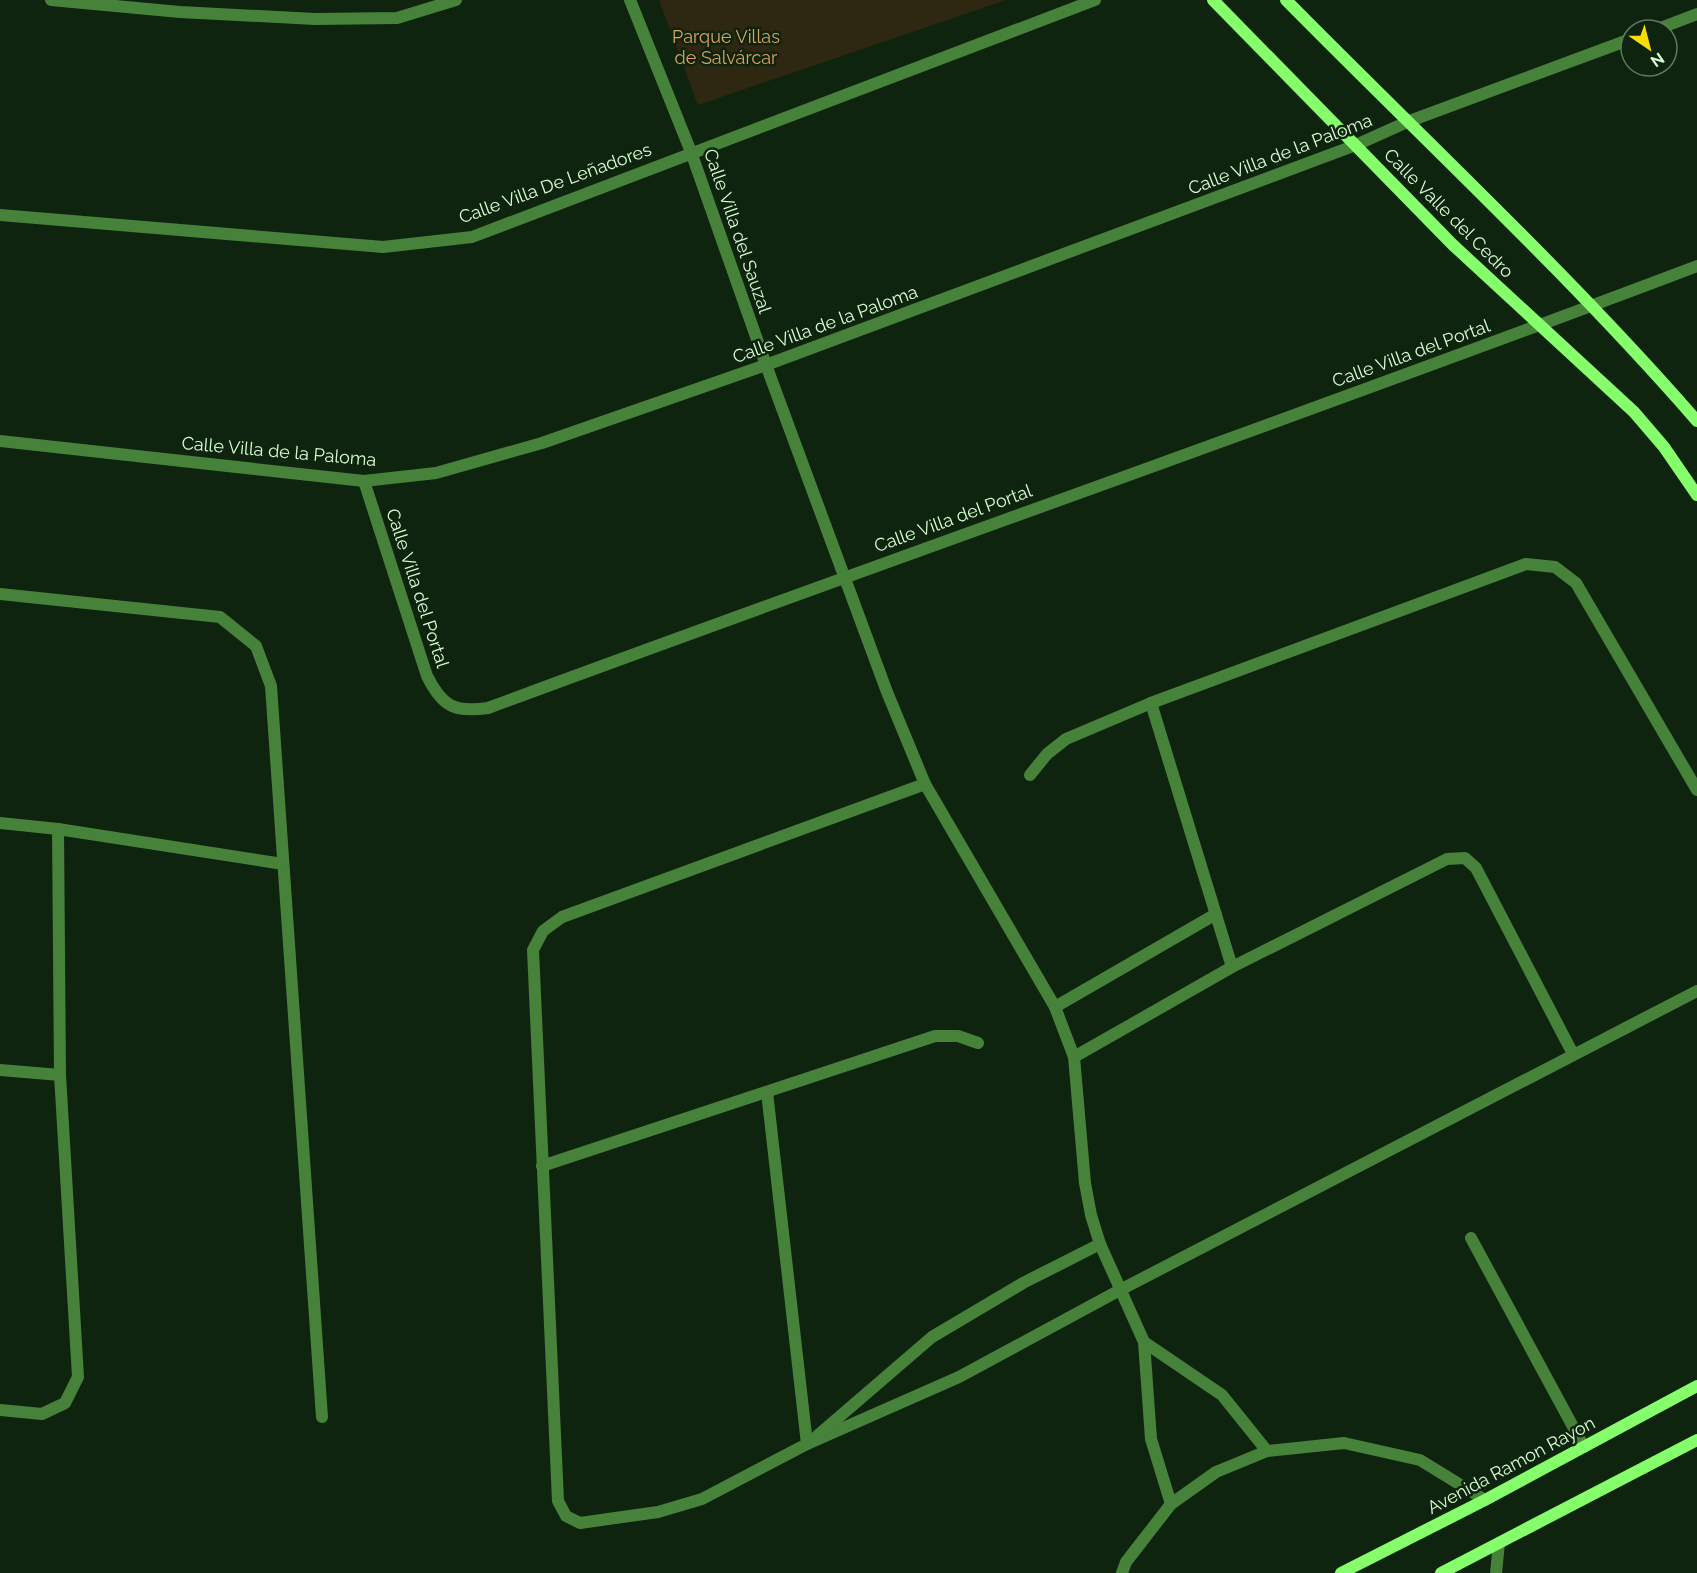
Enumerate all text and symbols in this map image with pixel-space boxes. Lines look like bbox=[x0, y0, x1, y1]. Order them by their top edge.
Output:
north arrow bbox=[1619, 18, 1679, 78]
park label: Parque Villas de Salvárcar bbox=[672, 26, 780, 68]
text: N bbox=[1647, 49, 1668, 71]
street label: Calle Villa de la Paloma bbox=[1185, 109, 1375, 199]
street label: Calle Villa De Leñadores bbox=[456, 138, 654, 228]
street label: Calle Valle del Cedro bbox=[1380, 144, 1518, 282]
street label: Calle Villa del Sauzal bbox=[700, 146, 776, 316]
street label: Calle Villa de la Paloma bbox=[730, 281, 920, 367]
street label: Calle Villa del Portal bbox=[1329, 315, 1493, 391]
street label: Calle Villa de la Paloma bbox=[181, 432, 377, 470]
street label: Calle Villa del Portal bbox=[871, 480, 1035, 556]
street label: Calle Villa del Portal bbox=[382, 506, 454, 670]
street label: Avenida Ramon Rayon bbox=[1424, 1412, 1598, 1518]

